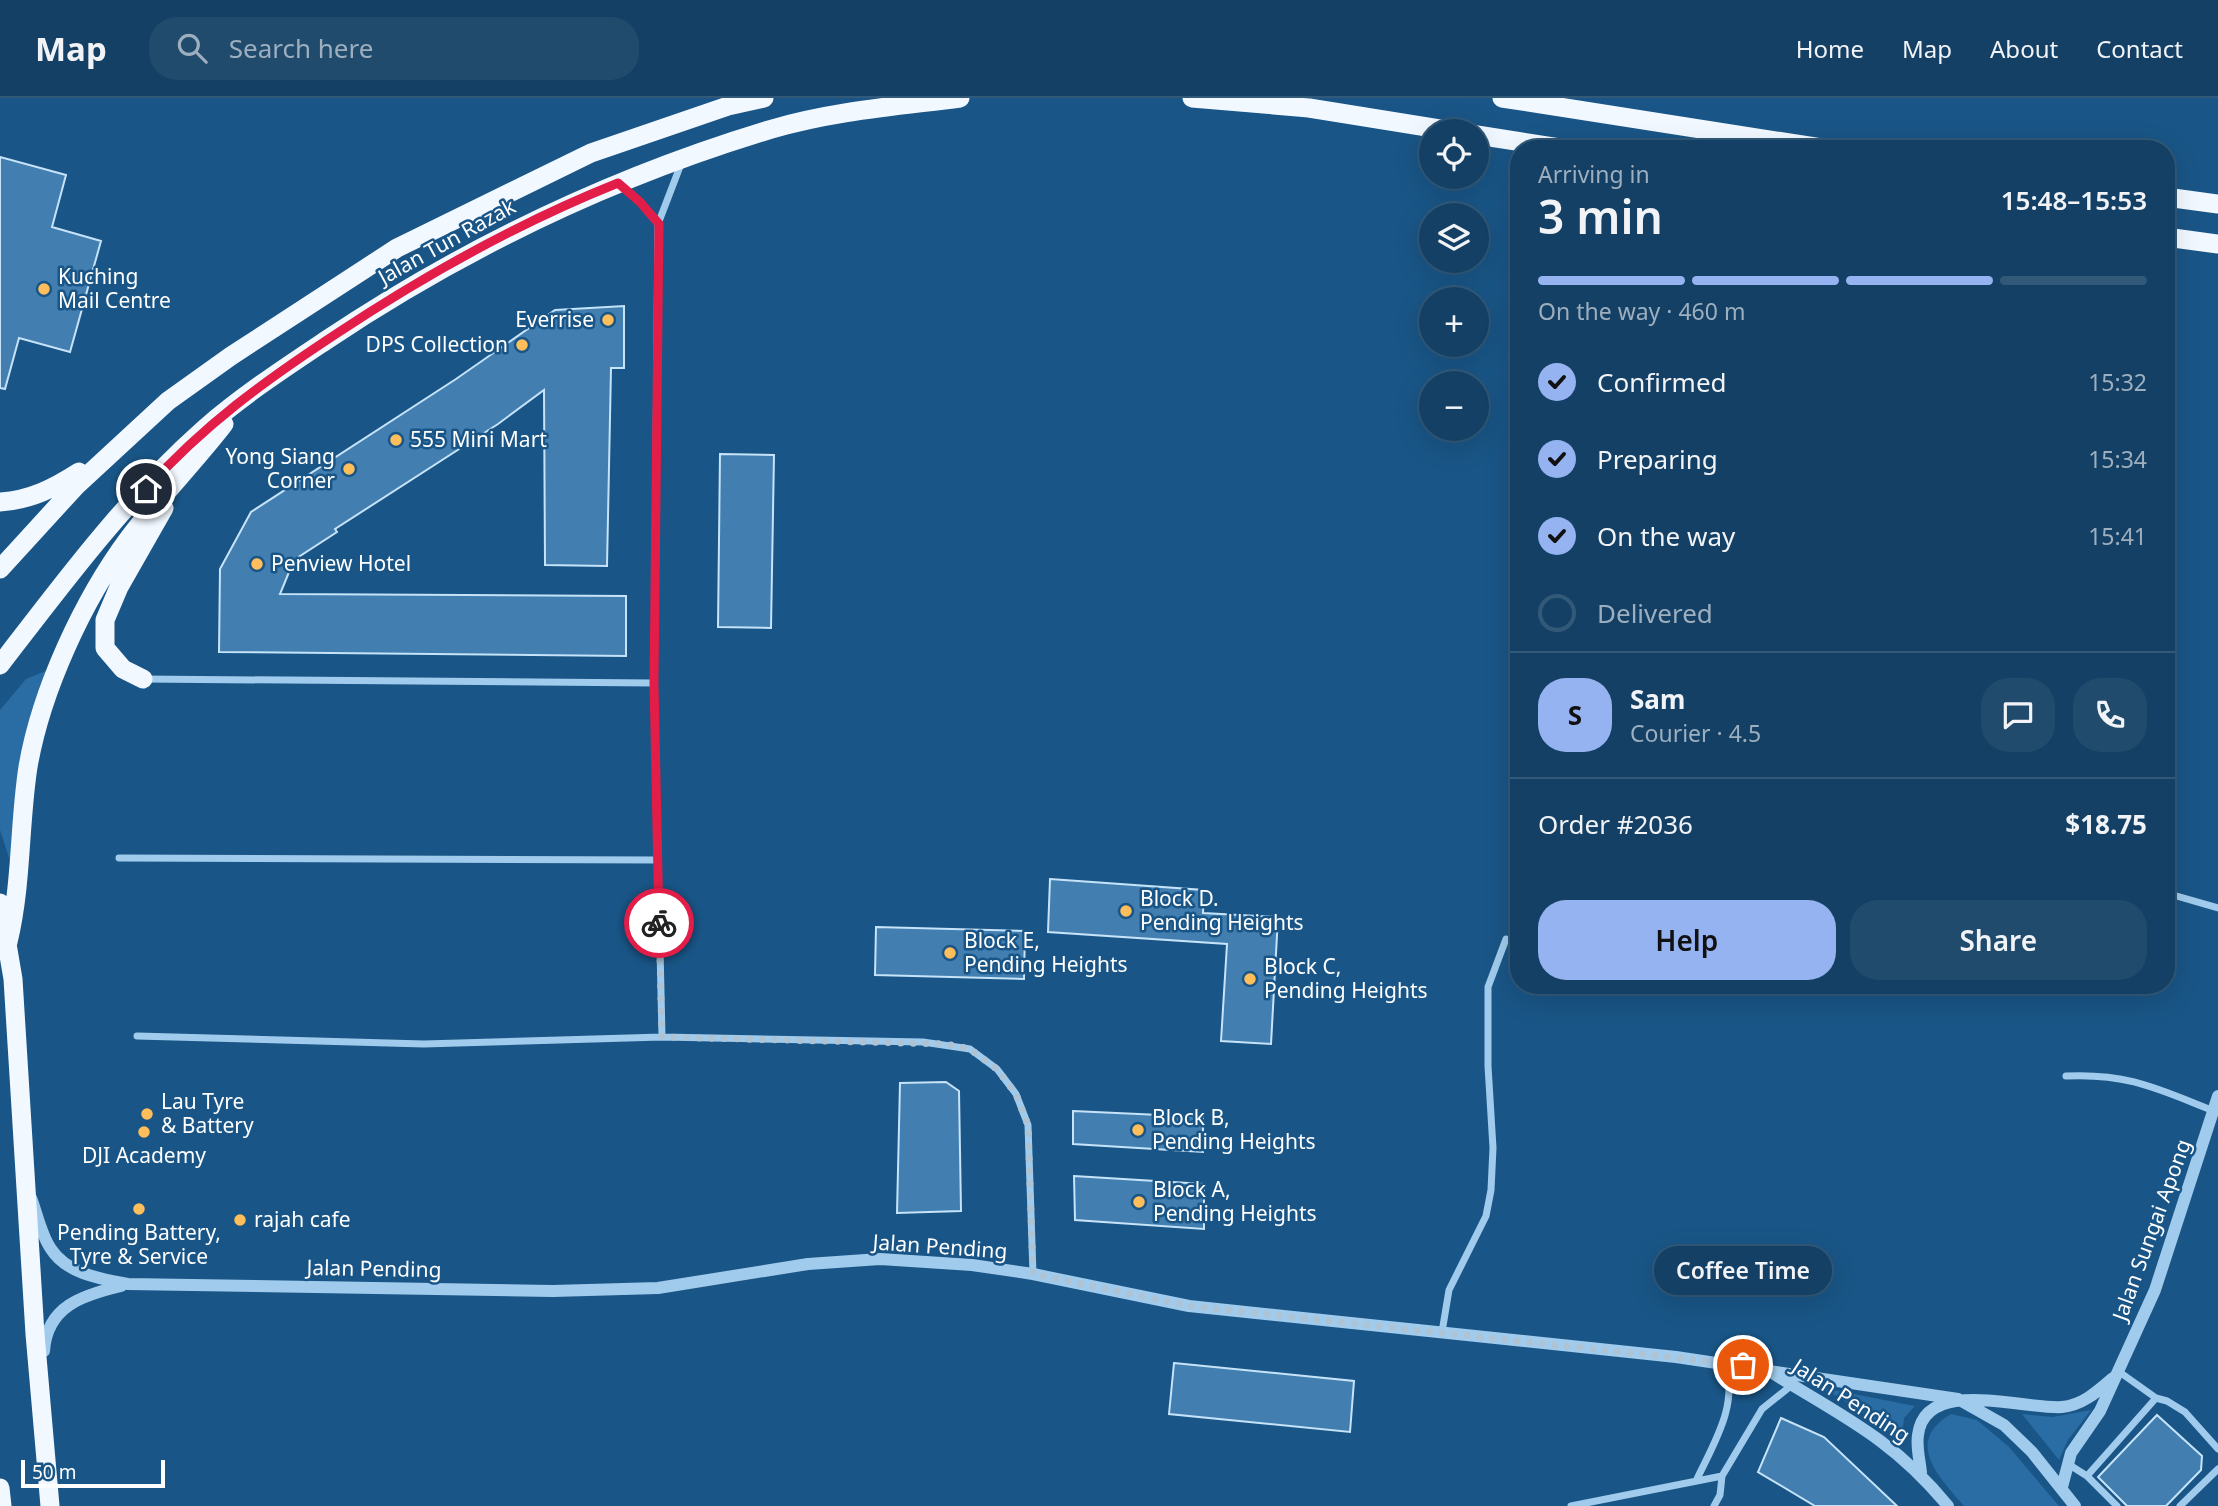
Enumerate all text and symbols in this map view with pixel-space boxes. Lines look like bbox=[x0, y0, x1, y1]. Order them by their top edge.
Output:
search box bbox=[149, 17, 639, 80]
text: Map bbox=[35, 26, 107, 71]
icon: search bbox=[173, 29, 211, 67]
text: Search here bbox=[229, 30, 373, 66]
text: Home bbox=[1796, 32, 1864, 65]
text: Map bbox=[1902, 32, 1952, 65]
text: About bbox=[1990, 32, 2058, 65]
text: Contact bbox=[2096, 32, 2183, 65]
map controls bbox=[1419, 119, 1489, 441]
button: locate bbox=[1419, 119, 1489, 189]
text: Arriving in bbox=[1538, 158, 1650, 190]
text: 15:48–15:53 bbox=[2001, 182, 2147, 218]
text: 3 min bbox=[1538, 185, 1663, 247]
street label: Jalan Tun Razak bbox=[371, 191, 521, 291]
button: layers bbox=[1419, 203, 1489, 273]
place label: Kuching Mail Centre bbox=[58, 262, 171, 314]
marker: Kuching Mail Centre bbox=[36, 281, 52, 297]
button: + bbox=[1419, 287, 1489, 357]
text: On the way · 460 m bbox=[1538, 295, 1745, 327]
place label: Everrise bbox=[515, 305, 594, 333]
marker: Everrise bbox=[600, 312, 616, 328]
place label: DPS Collection bbox=[366, 330, 508, 358]
marker: DPS Collection bbox=[514, 337, 530, 353]
icon: check bbox=[1538, 363, 1576, 401]
text: Confirmed bbox=[1597, 364, 1727, 400]
text: 15:32 bbox=[2088, 366, 2147, 398]
button: − bbox=[1419, 371, 1489, 441]
place label: 555 Mini Mart bbox=[410, 425, 547, 453]
marker: 555 Mini Mart bbox=[388, 432, 404, 448]
icon: check bbox=[1538, 440, 1576, 478]
text: Preparing bbox=[1597, 441, 1718, 477]
place label: Yong Siang Corner bbox=[225, 442, 335, 494]
text: 15:34 bbox=[2088, 443, 2147, 475]
pin bbox=[116, 459, 176, 519]
marker: Yong Siang Corner bbox=[341, 461, 357, 477]
icon: home bbox=[127, 470, 165, 508]
icon: check bbox=[1538, 517, 1576, 555]
text: On the way bbox=[1597, 518, 1735, 554]
text: 15:41 bbox=[2088, 520, 2147, 552]
place label: Penview Hotel bbox=[271, 549, 411, 577]
marker: Penview Hotel bbox=[249, 556, 265, 572]
text: Delivered bbox=[1597, 595, 1713, 631]
button: chat bbox=[1981, 678, 2055, 752]
button: phone bbox=[2073, 678, 2147, 752]
text: Sam bbox=[1630, 681, 1685, 717]
text: S bbox=[1568, 697, 1582, 733]
text: Courier · 4.5 bbox=[1630, 717, 1761, 749]
text: Order #2036 bbox=[1538, 806, 1693, 842]
text: $18.75 bbox=[2065, 806, 2147, 842]
place label: Block D. Pending Heights bbox=[1140, 884, 1304, 936]
courier bbox=[624, 888, 694, 958]
button: Help bbox=[1538, 900, 1836, 980]
button: Share bbox=[1850, 900, 2147, 980]
marker: Block D. Pending Heights bbox=[1118, 903, 1134, 919]
icon: bike bbox=[640, 904, 678, 942]
place label: Block E, Pending Heights bbox=[964, 926, 1128, 978]
marker: Block E, Pending Heights bbox=[942, 945, 958, 961]
place label: Block C, Pending Heights bbox=[1264, 952, 1428, 1004]
marker: Block C, Pending Heights bbox=[1242, 971, 1258, 987]
place label: Lau Tyre & Battery bbox=[161, 1087, 254, 1139]
place label: Block B, Pending Heights bbox=[1152, 1103, 1316, 1155]
marker: Lau Tyre & Battery bbox=[139, 1106, 155, 1122]
marker: Block B, Pending Heights bbox=[1130, 1122, 1146, 1138]
marker: DJI Academy bbox=[136, 1124, 152, 1140]
street label: Jalan Sungai Apong bbox=[2105, 1135, 2197, 1326]
place label: DJI Academy bbox=[82, 1141, 206, 1169]
place label: Block A, Pending Heights bbox=[1153, 1175, 1317, 1227]
marker: Block A, Pending Heights bbox=[1131, 1194, 1147, 1210]
marker: Pending Battery, Tyre & Service bbox=[131, 1201, 147, 1217]
place label: rajah cafe bbox=[254, 1205, 351, 1233]
marker: rajah cafe bbox=[232, 1212, 248, 1228]
place label: Pending Battery, Tyre & Service bbox=[57, 1218, 221, 1270]
street label: Jalan Pending bbox=[870, 1227, 1008, 1265]
callout: Coffee Time bbox=[1654, 1246, 1832, 1295]
street label: Jalan Pending bbox=[304, 1253, 442, 1283]
text: Coffee Time bbox=[1676, 1254, 1810, 1286]
pin bbox=[1713, 1335, 1773, 1395]
icon: bag bbox=[1724, 1346, 1762, 1384]
street label: Jalan Pending bbox=[1786, 1351, 1916, 1449]
scale bar bbox=[21, 1457, 164, 1489]
text: 50 m bbox=[32, 1459, 76, 1485]

